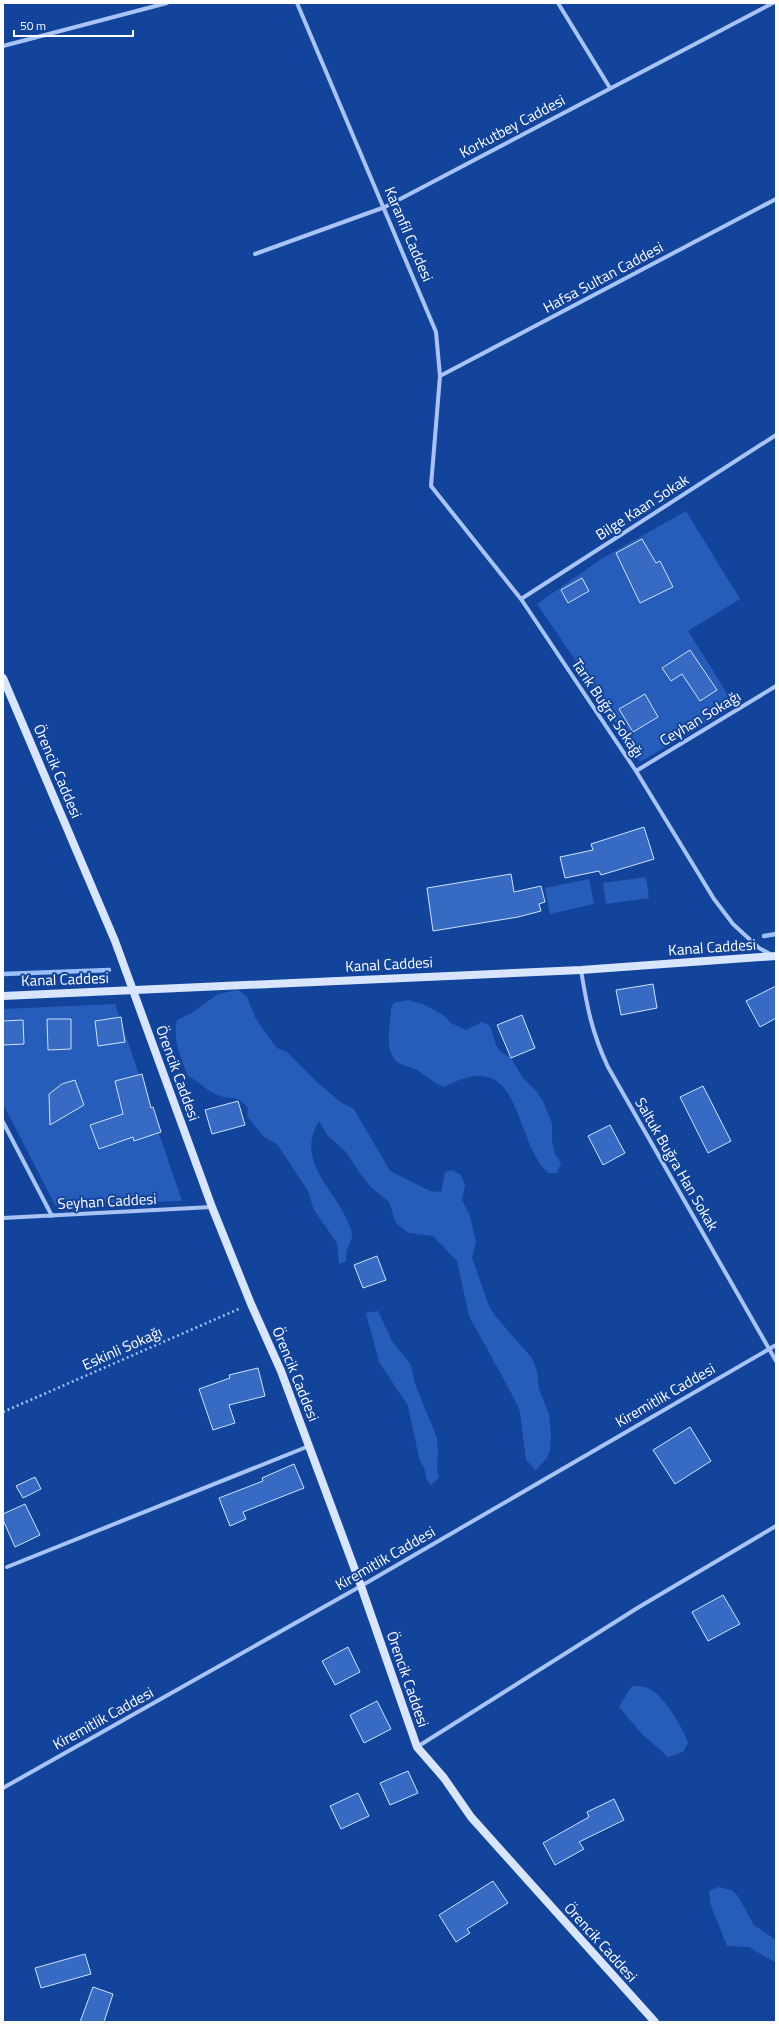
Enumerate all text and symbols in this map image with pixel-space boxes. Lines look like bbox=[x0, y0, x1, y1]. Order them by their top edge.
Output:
scale bar bbox=[14, 12, 133, 38]
text: 50 m bbox=[20, 16, 46, 35]
street label: Korkutbey Caddesi bbox=[455, 88, 569, 164]
street label: Karanfil Caddesi bbox=[379, 183, 439, 285]
street label: Hafsa Sultan Caddesi bbox=[539, 236, 667, 318]
street label: Bilge Kaan Sokak bbox=[591, 468, 693, 546]
street label: Tarık Buğra Sokağı bbox=[566, 654, 650, 762]
street label: Ceyhan Sokağı bbox=[655, 685, 745, 751]
street label: Örencik Caddesi bbox=[28, 720, 88, 822]
street label: Kanal Caddesi bbox=[667, 932, 757, 962]
street label: Kanal Caddesi bbox=[345, 950, 433, 978]
street label: Kanal Caddesi bbox=[21, 966, 109, 992]
street label: Örencik Caddesi bbox=[150, 1022, 206, 1124]
street label: Saltuk Buğra Han Sokak bbox=[629, 1093, 725, 1235]
street label: Seyhan Caddesi bbox=[57, 1187, 157, 1215]
street label: Eskinli Sokağı bbox=[78, 1320, 166, 1376]
street label: Örencik Caddesi bbox=[267, 1323, 325, 1425]
street label: Kiremitlik Caddesi bbox=[611, 1357, 719, 1433]
street label: Kiremitlik Caddesi bbox=[331, 1520, 439, 1596]
street label: Örencik Caddesi bbox=[381, 1628, 435, 1730]
street label: Kiremitlik Caddesi bbox=[48, 1681, 158, 1755]
street label: Örencik Caddesi bbox=[559, 1897, 643, 1987]

